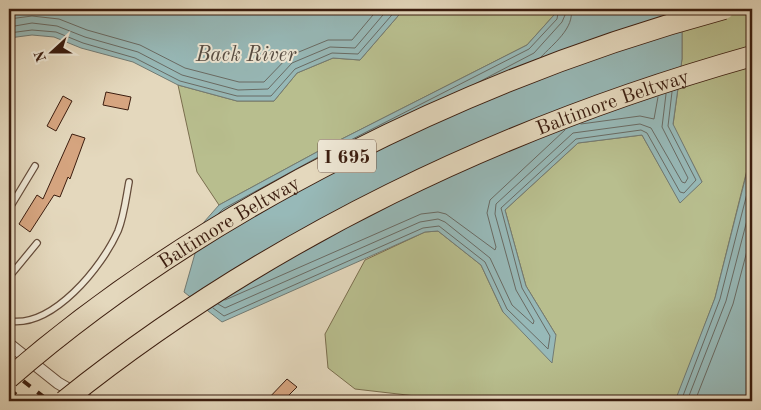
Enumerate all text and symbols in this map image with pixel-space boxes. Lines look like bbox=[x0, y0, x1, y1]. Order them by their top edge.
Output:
north arrow bbox=[28, 28, 78, 78]
water label: Back River bbox=[195, 45, 297, 66]
text: N bbox=[32, 49, 49, 64]
street label: Baltimore Beltway bbox=[534, 67, 692, 140]
road number: I 695 bbox=[318, 140, 376, 172]
street label: Baltimore Beltway bbox=[156, 173, 304, 274]

